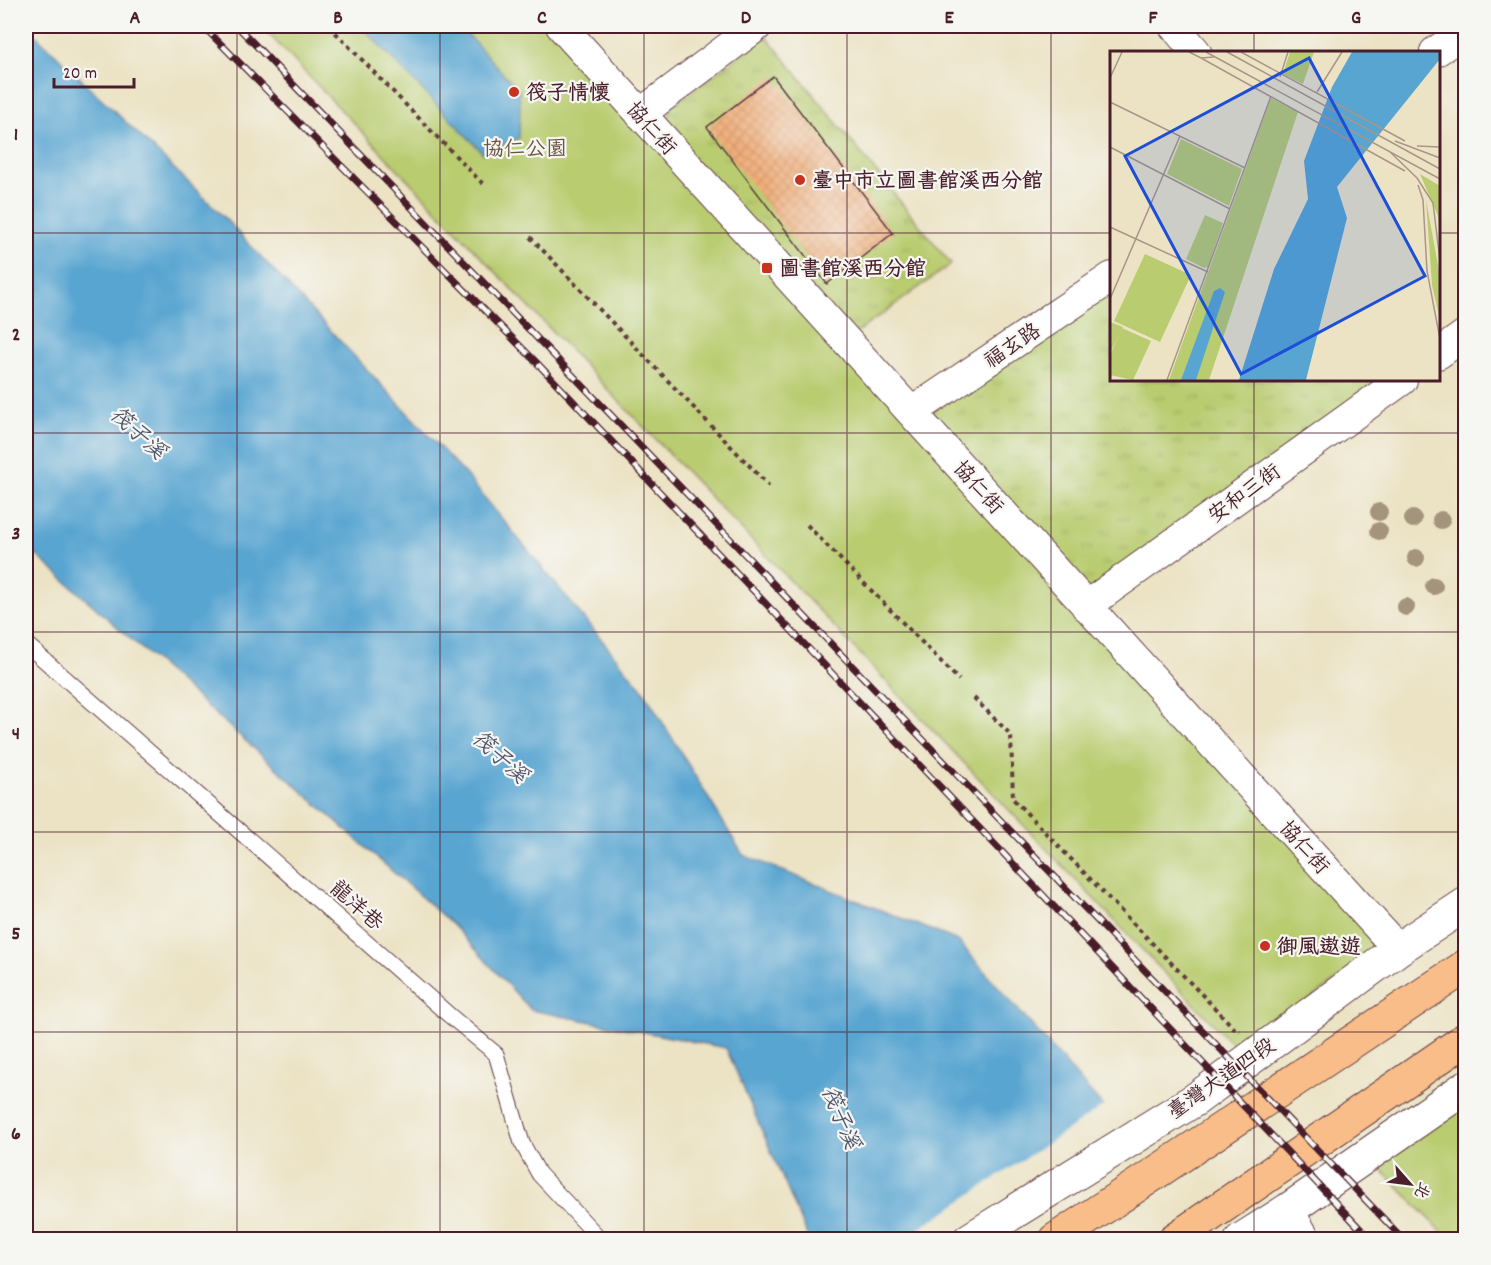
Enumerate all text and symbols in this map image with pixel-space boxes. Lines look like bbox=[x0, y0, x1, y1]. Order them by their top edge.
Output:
text: A bbox=[130, 5, 141, 33]
text: B bbox=[333, 5, 343, 33]
text: C bbox=[537, 5, 547, 33]
text: D bbox=[741, 5, 752, 33]
text: E bbox=[944, 5, 954, 33]
text: F bbox=[1149, 5, 1159, 33]
text: G bbox=[1351, 5, 1361, 33]
scale bar bbox=[54, 51, 134, 89]
inset map bbox=[1110, 51, 1440, 381]
text: 20 m bbox=[63, 62, 97, 87]
place label: 筏子情懷 bbox=[526, 80, 611, 110]
marker: 筏子情懷 bbox=[507, 85, 521, 99]
street label: 協仁街 bbox=[618, 97, 682, 163]
text: 1 bbox=[14, 122, 18, 150]
park label: 協仁公園 bbox=[483, 136, 567, 166]
place label: 臺中市立圖書館溪西分館 bbox=[812, 168, 1043, 198]
marker: 臺中市立圖書館溪西分館 bbox=[793, 173, 807, 187]
place label: 圖書館溪西分館 bbox=[779, 256, 926, 286]
marker: 圖書館溪西分館 bbox=[760, 261, 774, 275]
street label: 福玄路 bbox=[979, 317, 1048, 378]
text: 2 bbox=[12, 322, 20, 350]
water label: 筏子溪 bbox=[102, 401, 172, 469]
street label: 協仁街 bbox=[945, 456, 1009, 522]
street label: 安和三街 bbox=[1203, 459, 1289, 532]
text: 3 bbox=[12, 521, 20, 549]
text: 4 bbox=[12, 721, 20, 749]
water label: 筏子溪 bbox=[464, 725, 534, 793]
street label: 協仁街 bbox=[1271, 816, 1335, 882]
street label: 龍洋巷 bbox=[321, 875, 389, 939]
text: 5 bbox=[11, 921, 21, 949]
place label: 御風遨遊 bbox=[1277, 934, 1361, 964]
marker: 御風遨遊 bbox=[1258, 939, 1272, 953]
street label: 臺灣大道四段 bbox=[1163, 1032, 1283, 1129]
water label: 筏子溪 bbox=[812, 1082, 866, 1156]
text: 6 bbox=[11, 1121, 21, 1149]
north arrow bbox=[1380, 1154, 1440, 1214]
text: 北 bbox=[1407, 1177, 1435, 1202]

